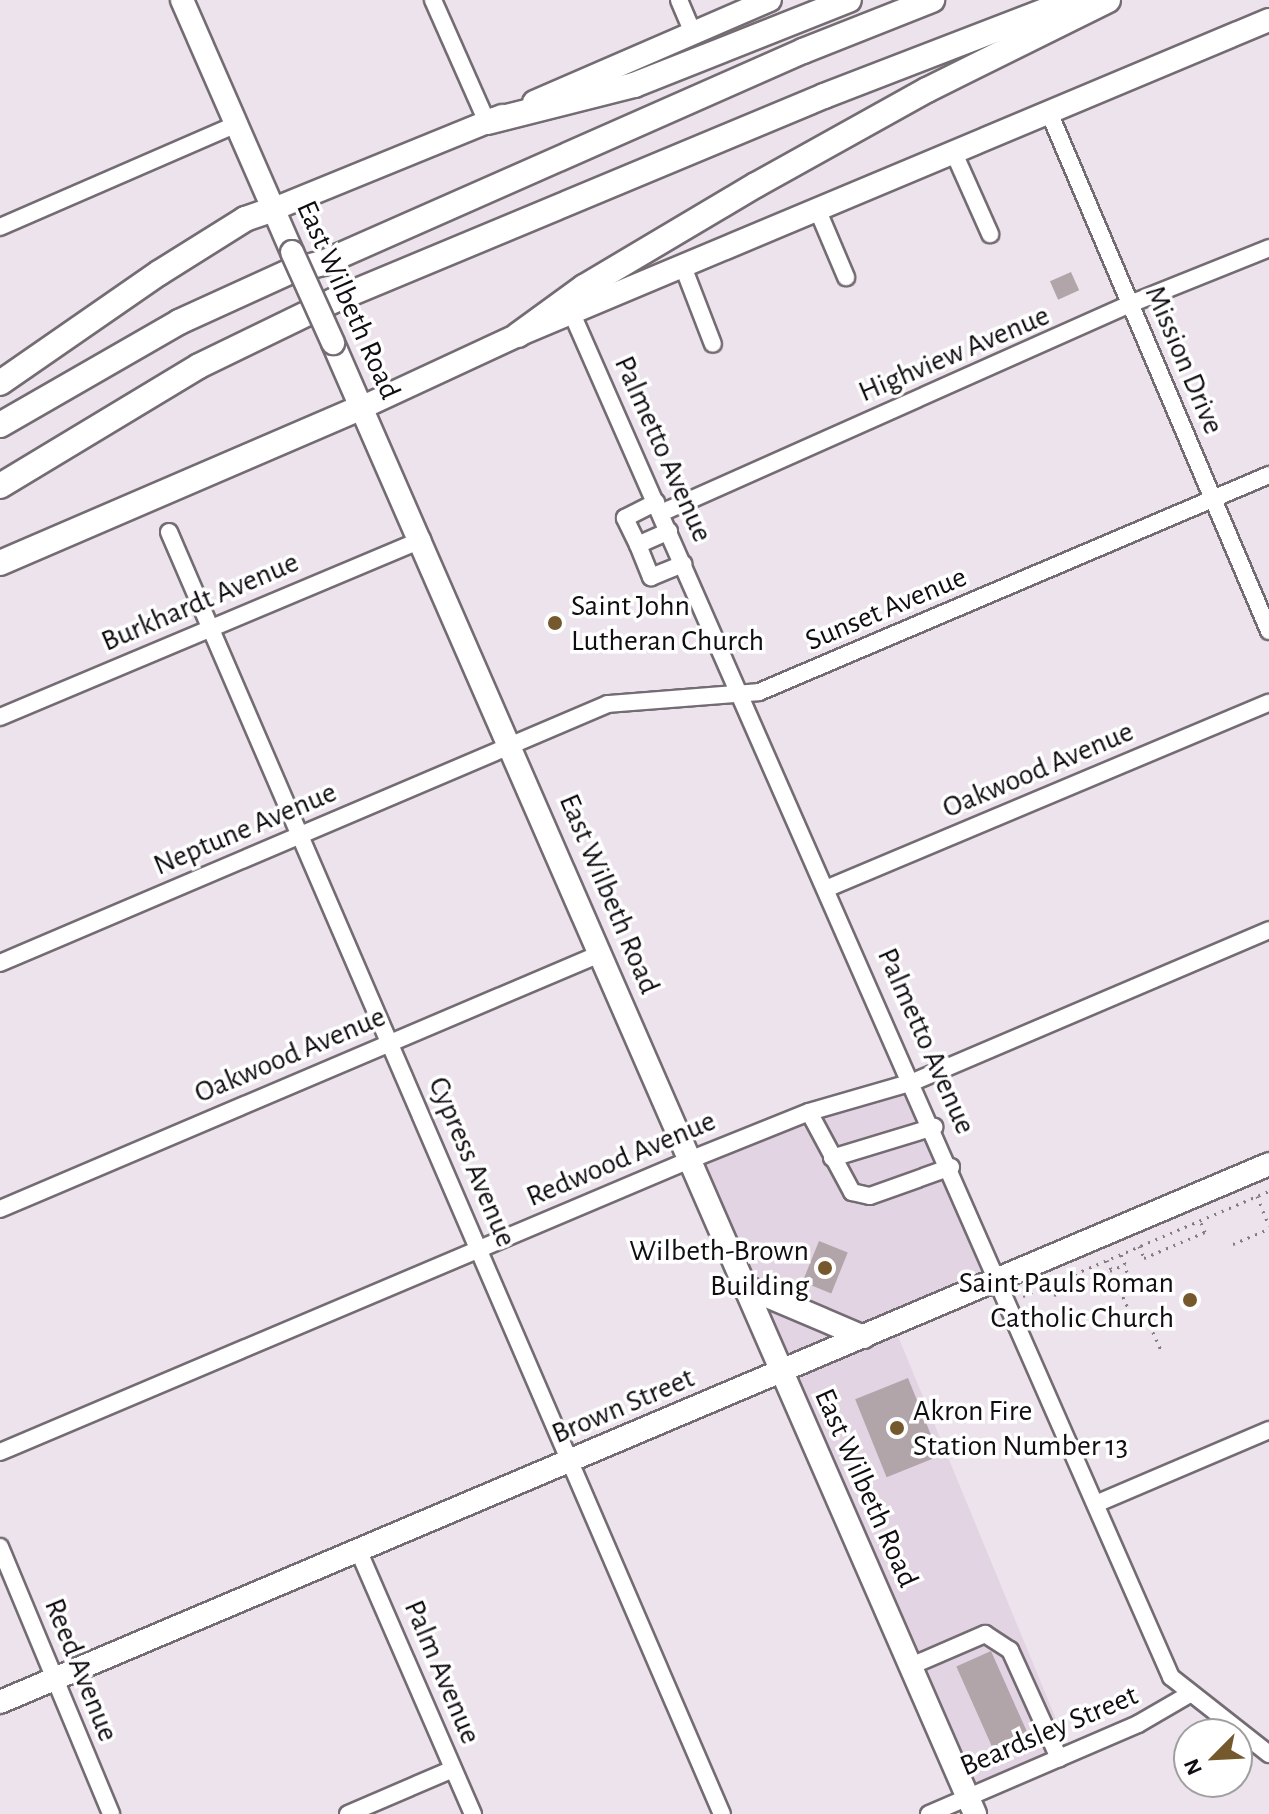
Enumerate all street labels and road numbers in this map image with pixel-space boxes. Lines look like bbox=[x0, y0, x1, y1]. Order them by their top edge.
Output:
street label: East Wilbeth Road bbox=[288, 195, 408, 405]
street label: Mission Drive bbox=[1137, 280, 1231, 440]
street label: Highview Avenue bbox=[853, 298, 1055, 410]
street label: Palmetto Avenue bbox=[606, 350, 720, 548]
street label: Burkhardt Avenue bbox=[96, 544, 304, 660]
street label: Sunset Avenue bbox=[800, 559, 972, 659]
street label: Oakwood Avenue bbox=[937, 714, 1139, 826]
street label: Neptune Avenue bbox=[148, 774, 342, 884]
street label: East Wilbeth Road bbox=[551, 789, 667, 999]
street label: Palmetto Avenue bbox=[869, 942, 983, 1140]
street label: Oakwood Avenue bbox=[189, 999, 391, 1111]
street label: Cypress Avenue bbox=[420, 1072, 524, 1252]
street label: Redwood Avenue bbox=[521, 1103, 721, 1215]
street label: Brown Street bbox=[546, 1360, 700, 1452]
street label: East Wilbeth Road bbox=[806, 1383, 926, 1593]
street label: Reed Avenue bbox=[36, 1593, 126, 1747]
street label: Palm Avenue bbox=[396, 1595, 488, 1749]
street label: Beardsley Street bbox=[955, 1677, 1143, 1785]

